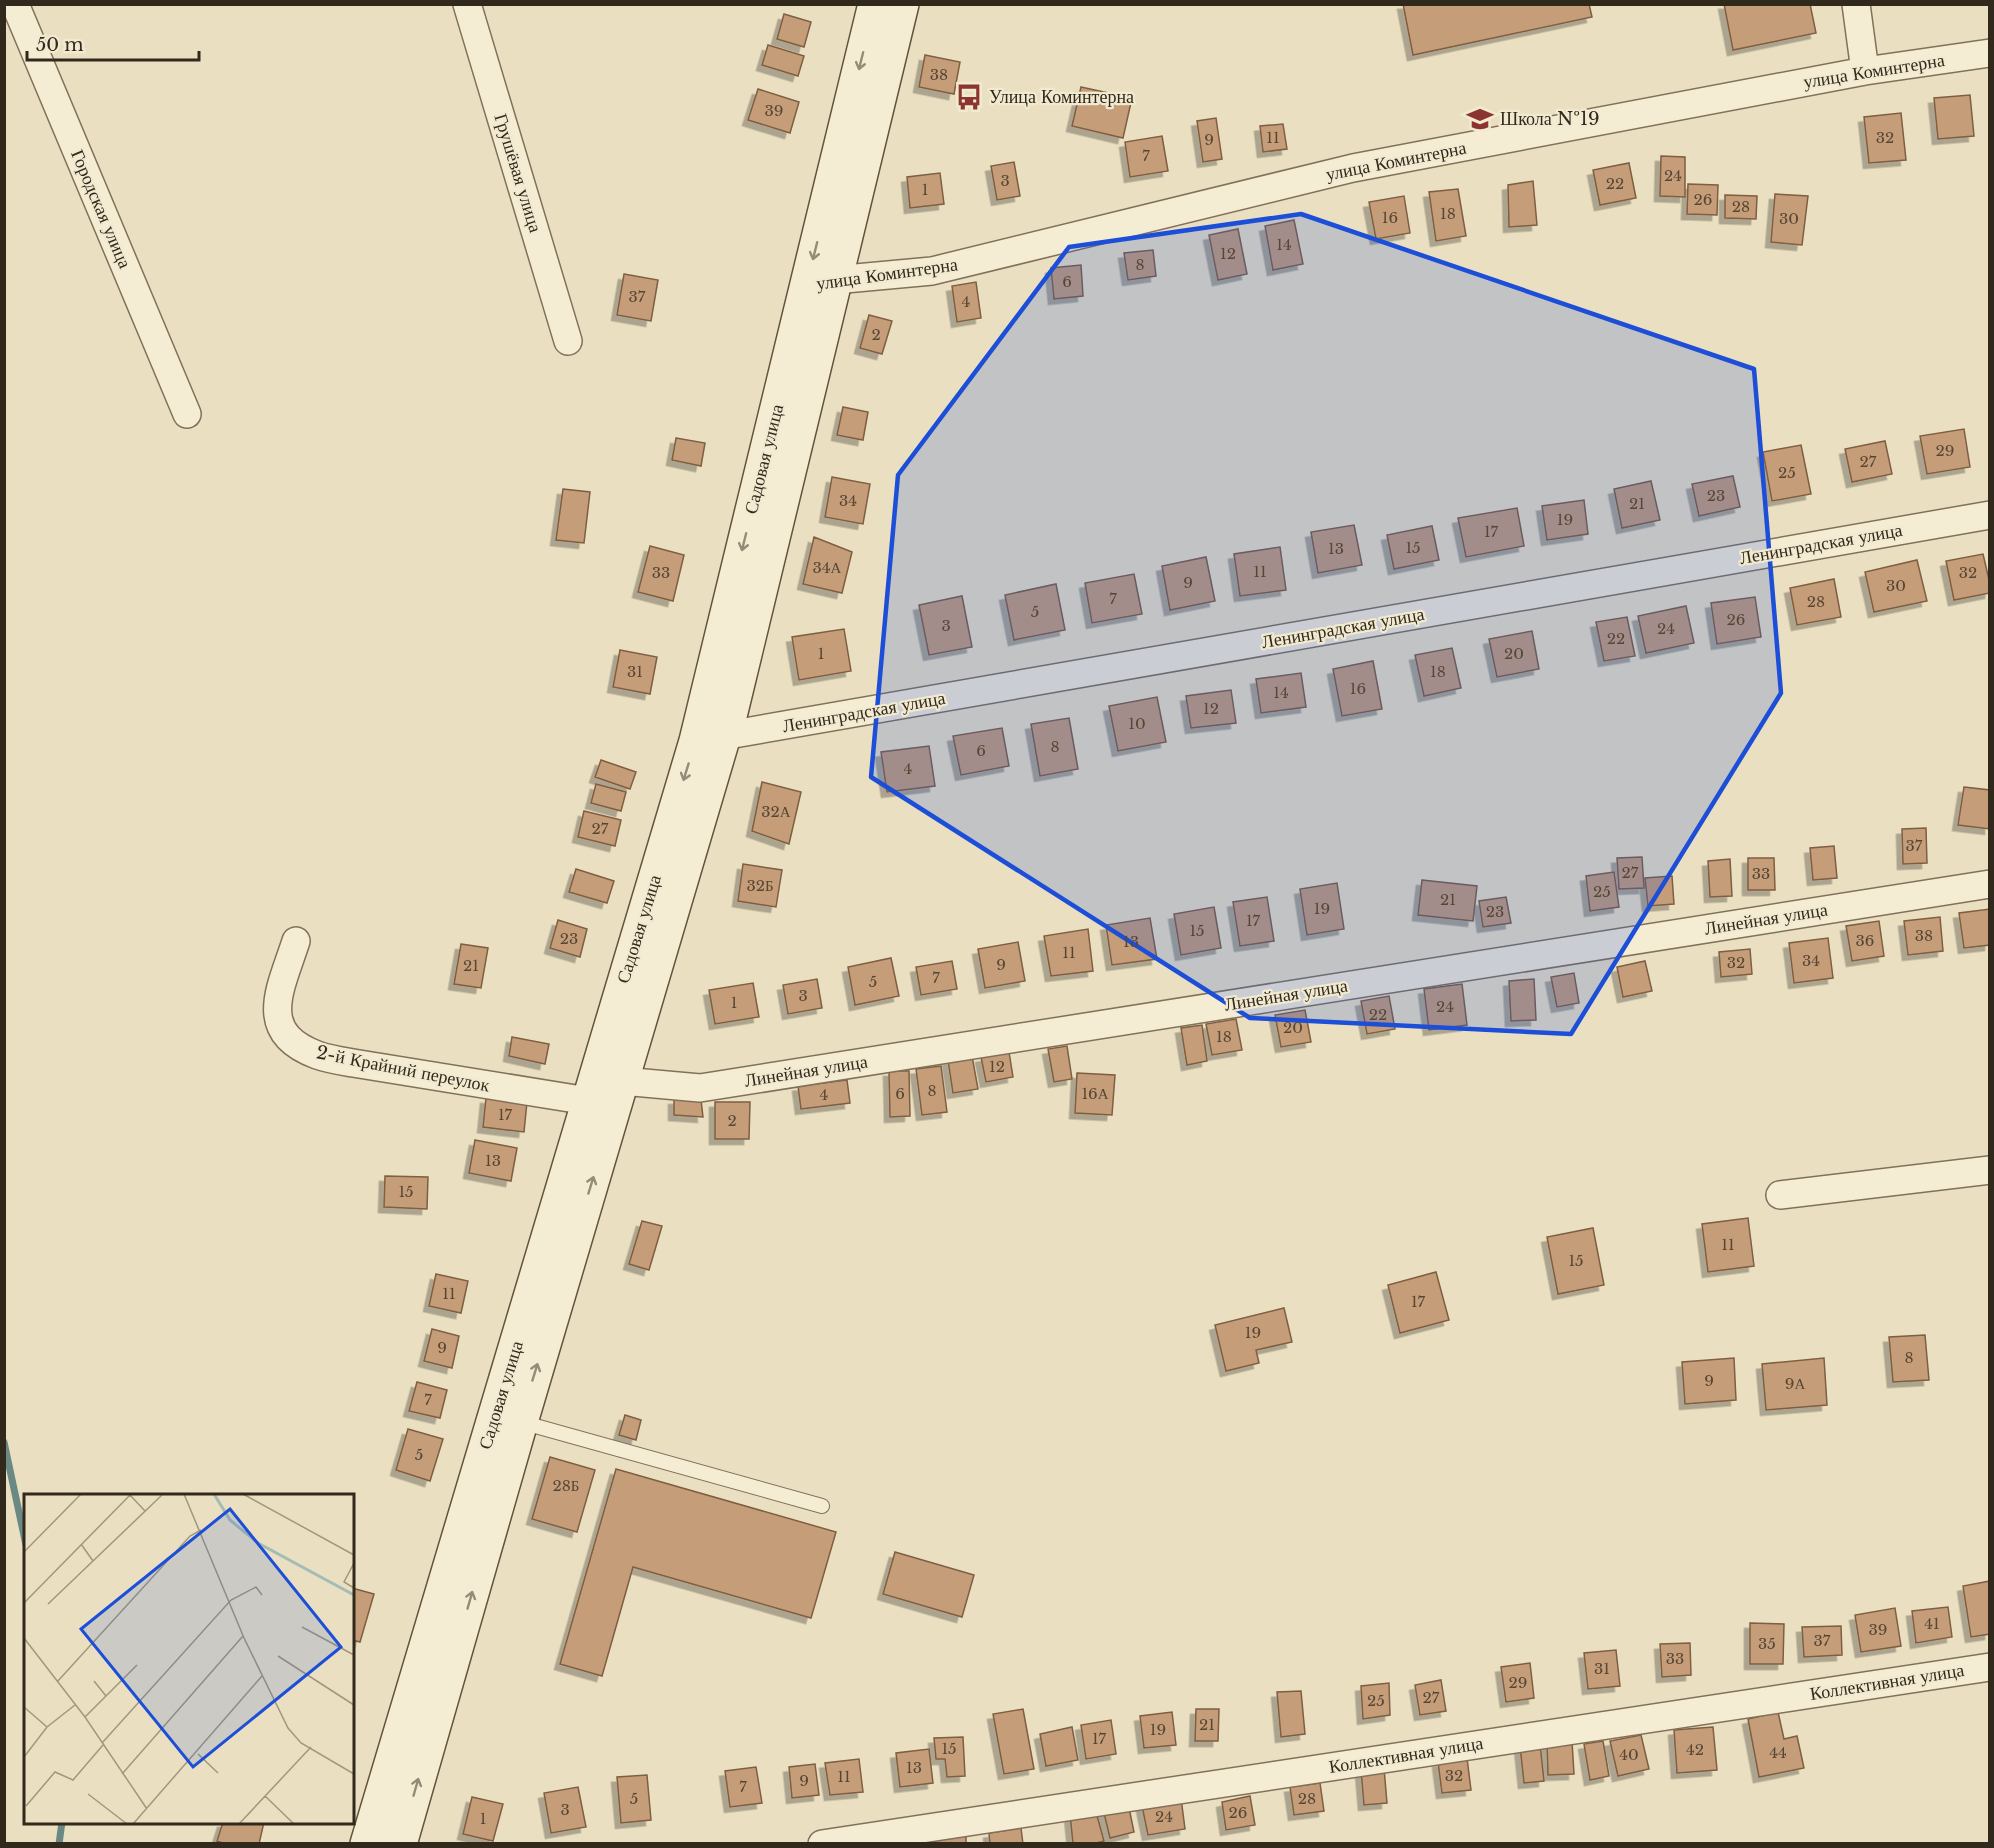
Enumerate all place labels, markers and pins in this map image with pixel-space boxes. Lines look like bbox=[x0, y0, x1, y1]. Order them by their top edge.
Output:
bus stop icon: Улица Коминтерна bbox=[954, 82, 984, 112]
place label: Улица Коминтерна bbox=[989, 86, 1134, 108]
school or university icon: Школа №19 bbox=[1465, 104, 1495, 134]
place label: Школа №19 bbox=[1500, 108, 1600, 130]

